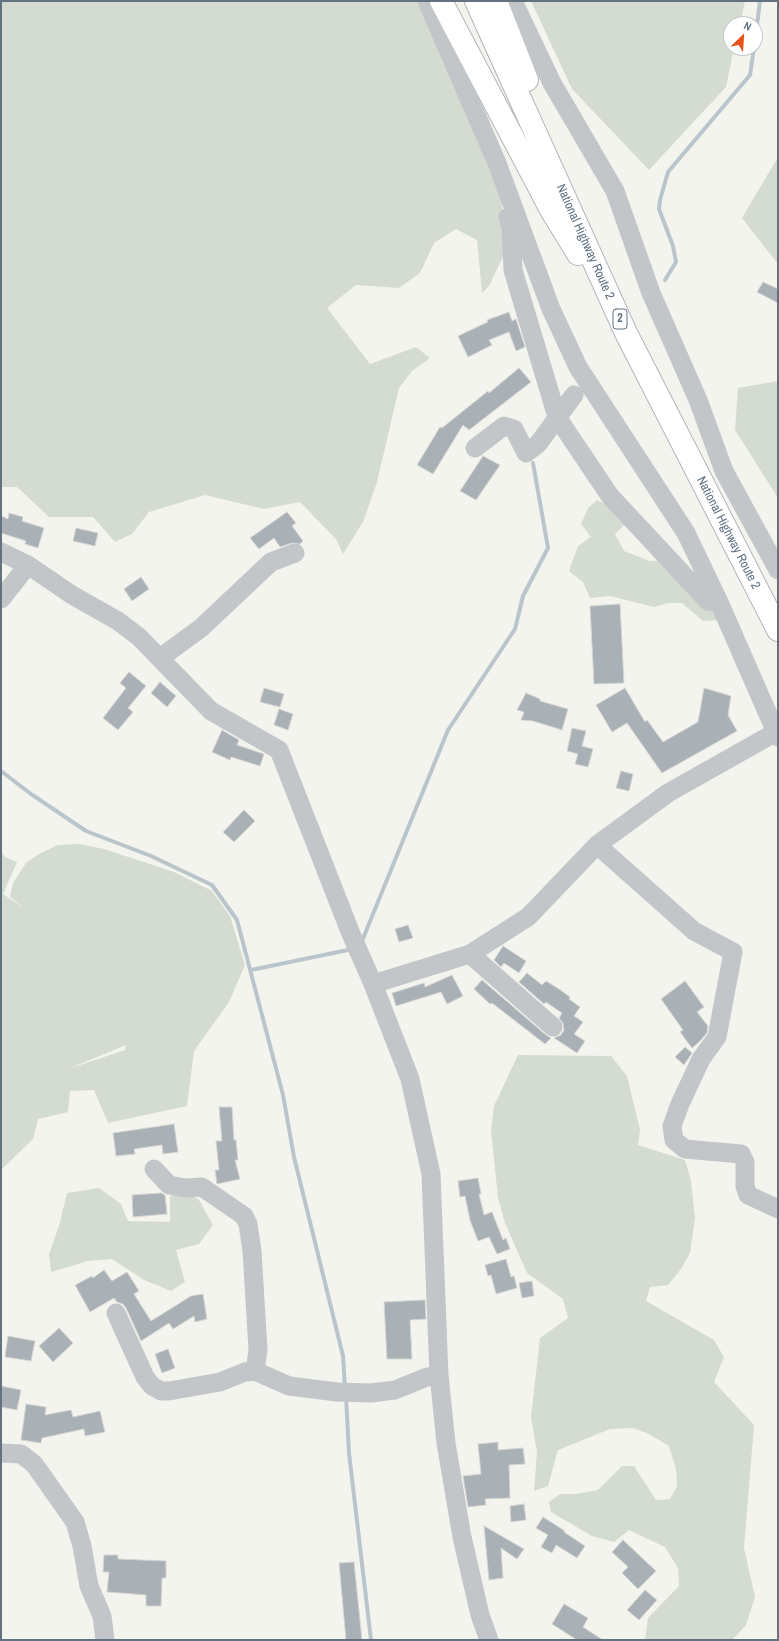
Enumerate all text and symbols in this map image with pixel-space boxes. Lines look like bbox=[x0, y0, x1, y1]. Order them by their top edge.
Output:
north arrow bbox=[723, 16, 763, 56]
text: N bbox=[742, 18, 754, 34]
street label: National Highway Route 2 bbox=[553, 182, 617, 302]
road number: 2 bbox=[613, 309, 627, 329]
street label: National Highway Route 2 bbox=[693, 474, 763, 592]

